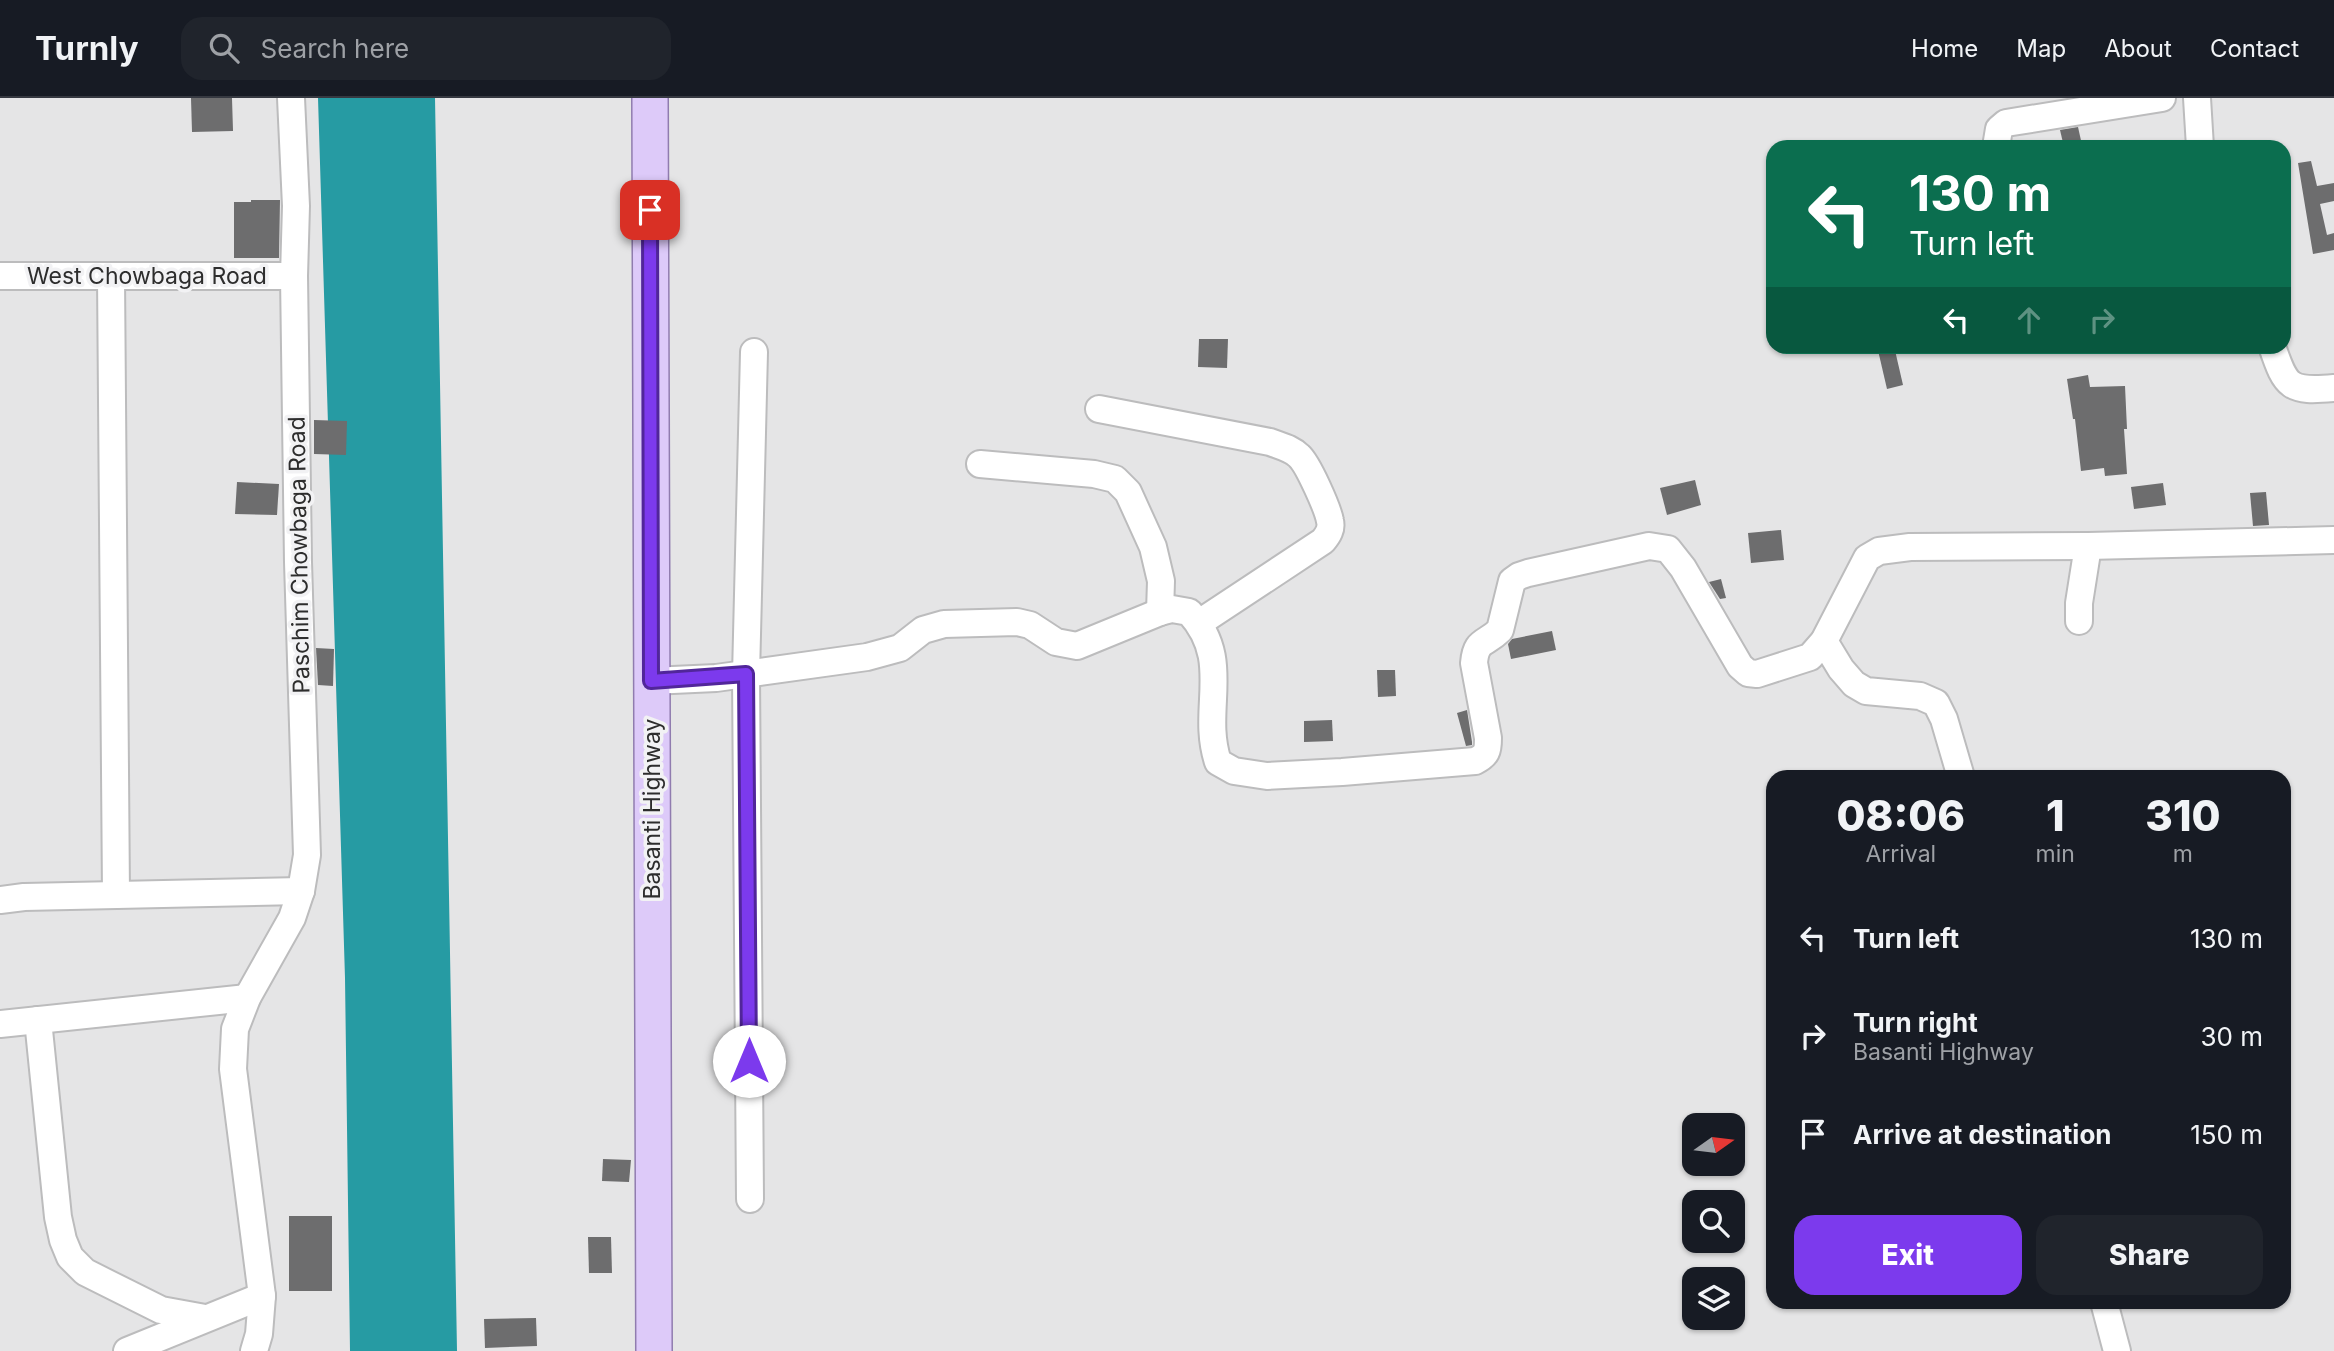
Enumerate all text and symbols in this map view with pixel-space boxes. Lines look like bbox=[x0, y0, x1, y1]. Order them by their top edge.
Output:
search box bbox=[181, 17, 671, 80]
text: Turnly bbox=[35, 28, 139, 68]
icon: search bbox=[205, 29, 243, 67]
text: Search here bbox=[261, 33, 409, 64]
text: Home bbox=[1911, 34, 1978, 63]
text: Map bbox=[2016, 34, 2066, 63]
text: About bbox=[2104, 34, 2172, 63]
text: Contact bbox=[2210, 34, 2299, 63]
text: 130 m bbox=[1909, 164, 2051, 223]
icon: left bbox=[1794, 168, 1885, 259]
pin bbox=[620, 180, 680, 240]
icon: arrive bbox=[631, 191, 669, 229]
text: Turn left bbox=[1909, 224, 2034, 263]
street label: West Chowbaga Road bbox=[27, 262, 267, 290]
icon: left bbox=[1937, 301, 1975, 339]
icon: ahead bbox=[2010, 301, 2048, 339]
icon: right bbox=[2083, 301, 2121, 339]
street label: Paschim Chowbaga Road bbox=[283, 416, 315, 694]
street label: Basanti Highway bbox=[638, 718, 666, 899]
text: 08:06 bbox=[1836, 790, 1965, 841]
text: 1 bbox=[2046, 790, 2064, 841]
text: 310 bbox=[2145, 790, 2221, 841]
text: Arrival bbox=[1865, 840, 1936, 868]
text: min bbox=[2036, 840, 2075, 868]
text: m bbox=[2173, 840, 2193, 868]
icon: left bbox=[1794, 919, 1832, 957]
text: Turn left bbox=[1853, 923, 1959, 954]
text: 130 m bbox=[2190, 923, 2263, 954]
text: Turn right bbox=[1853, 1007, 1978, 1038]
icon: right bbox=[1794, 1017, 1832, 1055]
text: 30 m bbox=[2200, 1021, 2263, 1052]
position arrow bbox=[712, 1024, 786, 1098]
text: Basanti Highway bbox=[1853, 1038, 2034, 1066]
north arrow bbox=[1682, 1113, 1745, 1176]
map controls bbox=[1682, 1113, 1745, 1330]
icon: arrive bbox=[1794, 1115, 1832, 1153]
text: Arrive at destination bbox=[1853, 1119, 2112, 1150]
text: 150 m bbox=[2190, 1119, 2263, 1150]
button: search bbox=[1682, 1190, 1745, 1253]
button: Exit bbox=[1794, 1215, 2022, 1295]
button: Share bbox=[2036, 1215, 2263, 1295]
button: layers bbox=[1682, 1267, 1745, 1330]

